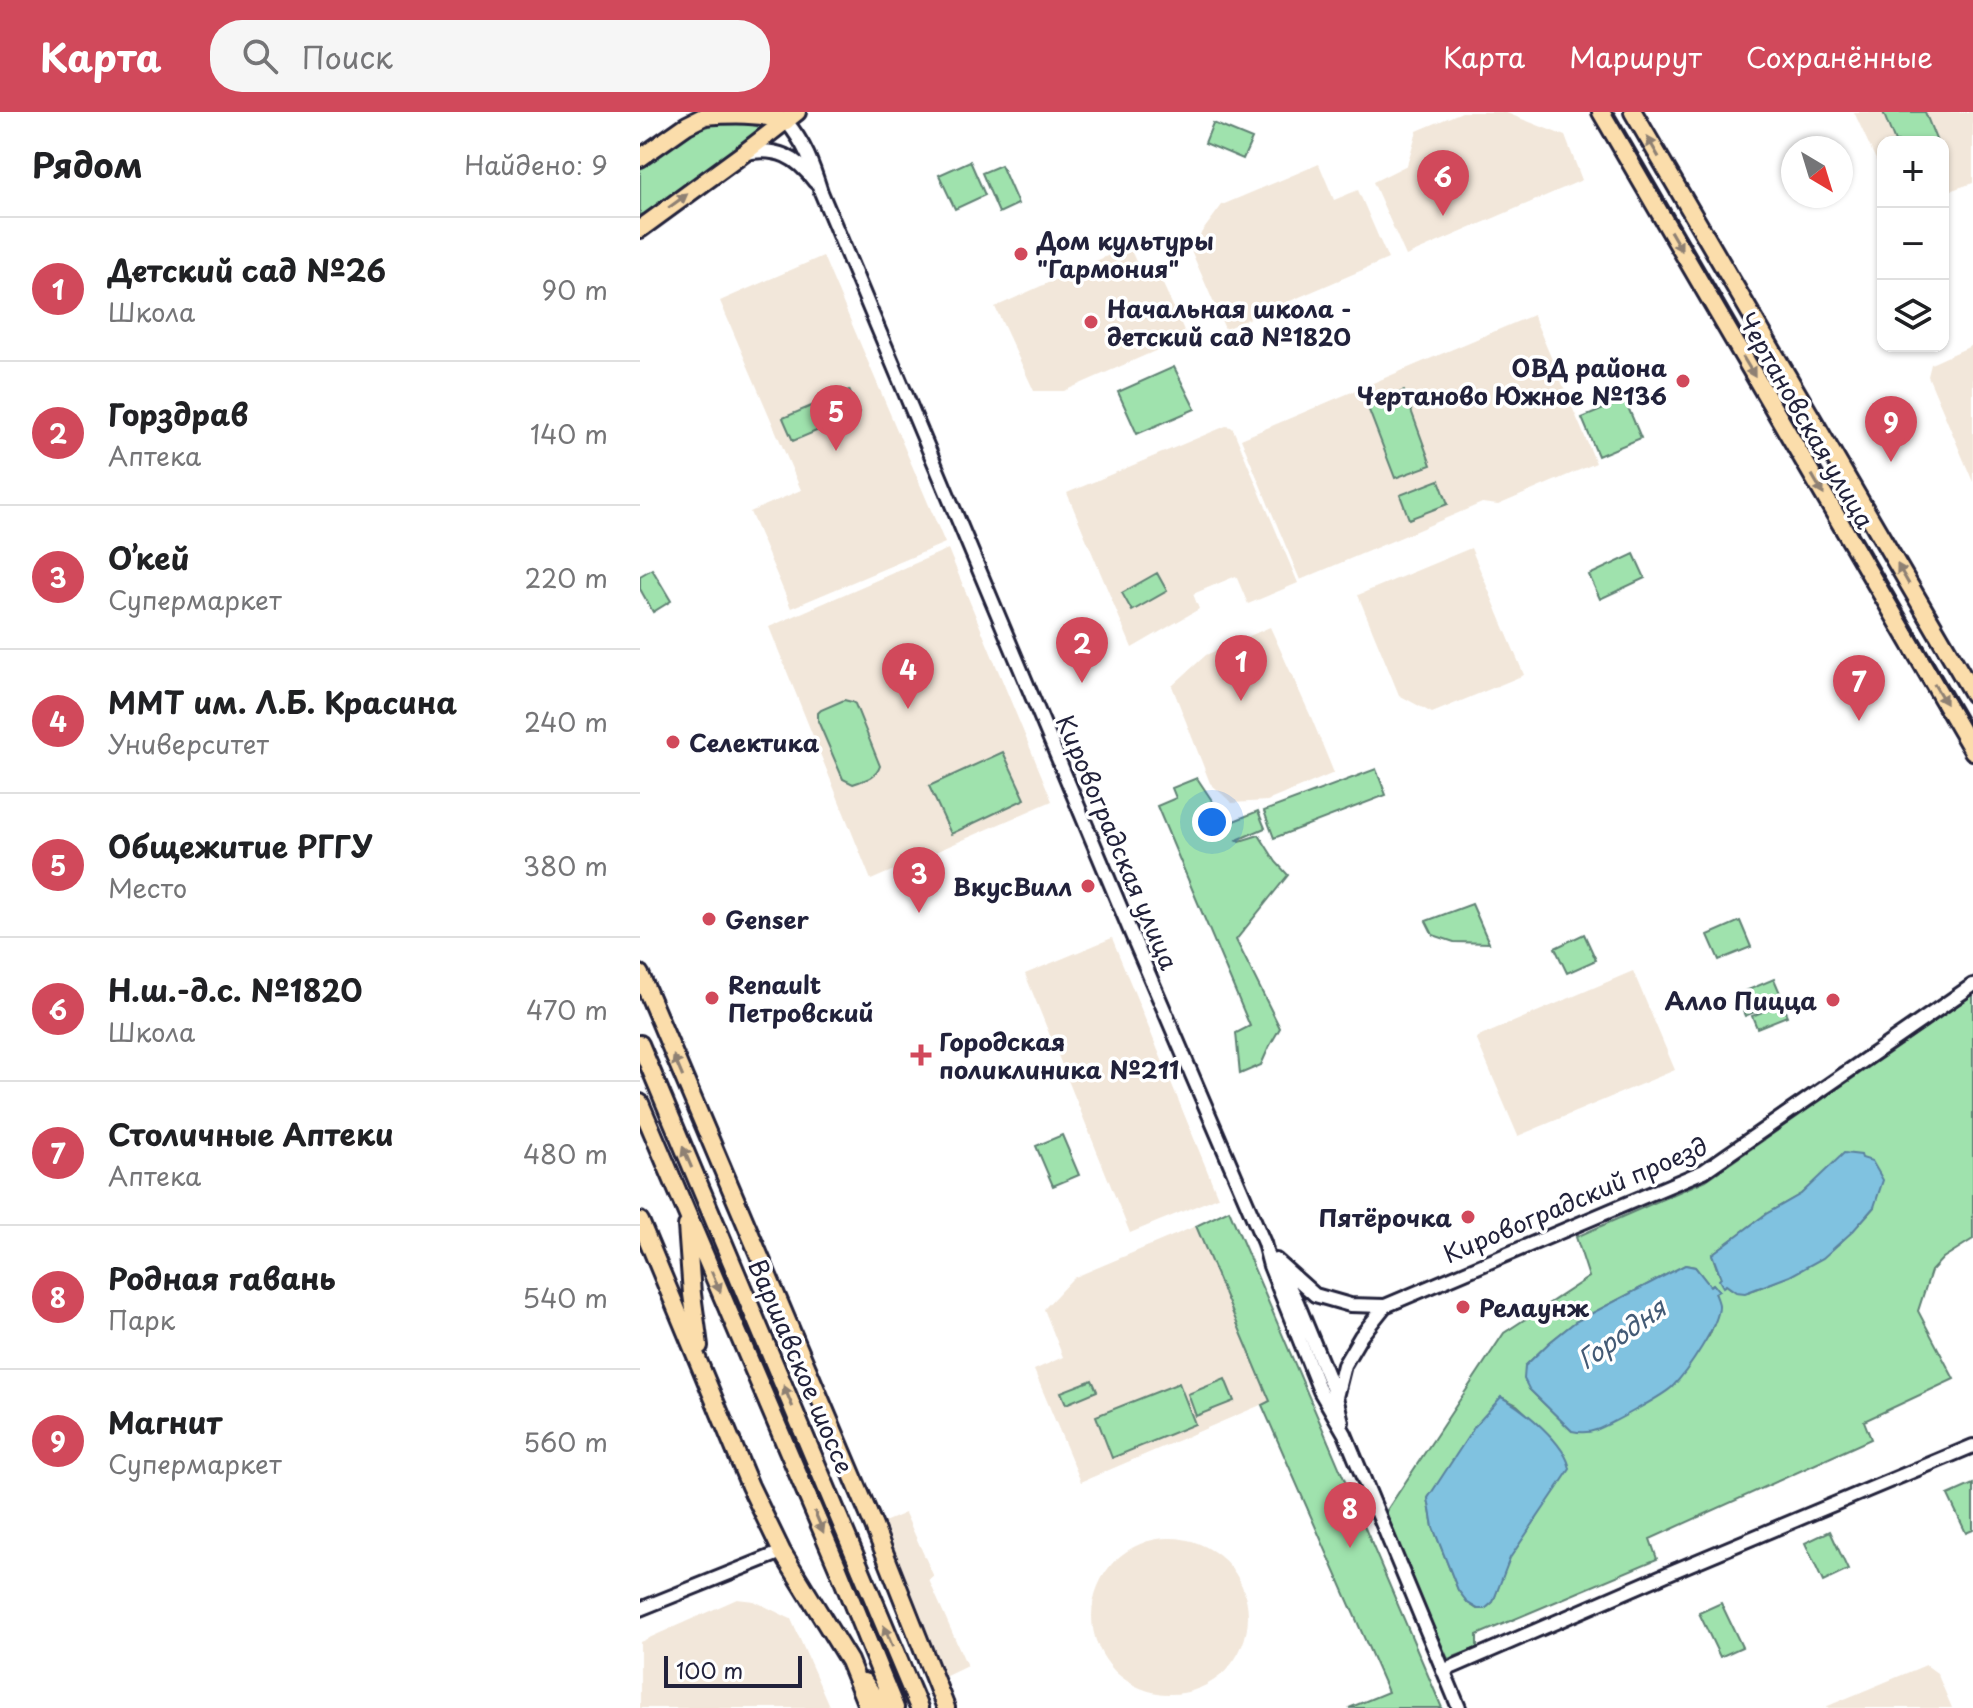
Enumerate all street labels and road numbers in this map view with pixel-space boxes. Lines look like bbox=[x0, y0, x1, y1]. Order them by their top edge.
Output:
street label: Чертановская улица bbox=[1730, 305, 1884, 535]
street label: Кировоградская улица bbox=[1048, 709, 1188, 975]
street label: Кировоградский проезд bbox=[1437, 1127, 1713, 1271]
street label: Варшавское шоссе bbox=[740, 1253, 864, 1479]

